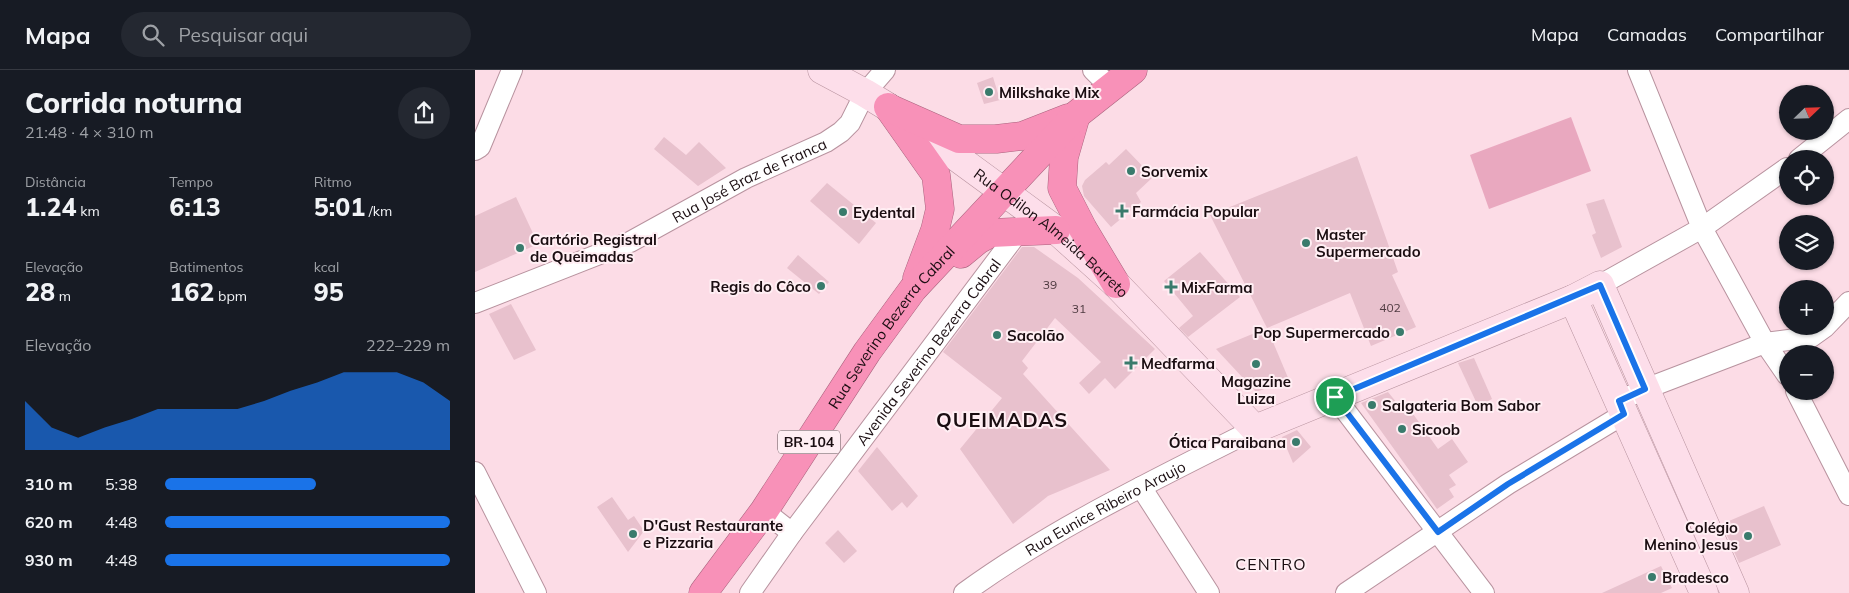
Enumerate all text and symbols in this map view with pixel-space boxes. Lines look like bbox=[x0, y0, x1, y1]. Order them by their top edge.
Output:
search box bbox=[121, 12, 471, 57]
text: Mapa bbox=[25, 20, 91, 50]
icon: search bbox=[139, 21, 167, 49]
text: Pesquisar aqui bbox=[179, 23, 308, 47]
text: Mapa bbox=[1531, 23, 1579, 46]
text: Camadas bbox=[1607, 23, 1687, 46]
text: Compartilhar bbox=[1715, 23, 1824, 46]
place label: Milkshake Mix bbox=[999, 83, 1100, 102]
text: Corrida noturna bbox=[25, 85, 242, 120]
north arrow bbox=[1779, 85, 1834, 140]
map controls bbox=[1779, 85, 1834, 400]
marker: Milkshake Mix bbox=[983, 86, 995, 98]
button: share bbox=[398, 87, 450, 139]
text: 21:48 · 4 × 310 m bbox=[25, 122, 154, 142]
street label: Rua José Braz de Franca bbox=[669, 134, 829, 227]
button: locate bbox=[1779, 150, 1834, 205]
place label: Sorvemix bbox=[1141, 162, 1209, 181]
street label: Rua Odilon Almeida Barreto bbox=[970, 164, 1133, 301]
marker: Sorvemix bbox=[1125, 165, 1137, 177]
text: Distância bbox=[25, 173, 86, 191]
text: Tempo bbox=[169, 173, 213, 191]
text: Ritmo bbox=[314, 173, 352, 191]
text: 1.24 bbox=[25, 191, 77, 222]
text: 6:13 bbox=[169, 191, 221, 222]
text: 5:01 bbox=[314, 191, 365, 222]
text: km bbox=[77, 202, 100, 220]
text: /km bbox=[365, 202, 392, 220]
place label: Farmácia Popular bbox=[1132, 202, 1259, 221]
place label: Eydental bbox=[853, 203, 915, 222]
marker: Farmácia Popular bbox=[1116, 205, 1128, 217]
marker: Eydental bbox=[837, 206, 849, 218]
button: layers bbox=[1779, 215, 1834, 270]
place label: Master Supermercado bbox=[1316, 225, 1421, 261]
place label: Cartório Registral de Queimadas bbox=[530, 230, 657, 266]
marker: Master Supermercado bbox=[1300, 237, 1312, 249]
street label: Rua Severino Bezerra Cabral bbox=[823, 241, 958, 412]
marker: Cartório Registral de Queimadas bbox=[514, 242, 526, 254]
street label: Avenida Severino Bezerra Cabral bbox=[852, 255, 1005, 449]
text: Elevação bbox=[25, 258, 83, 276]
text: Batimentos bbox=[169, 258, 243, 276]
text: kcal bbox=[314, 258, 339, 276]
text: 28 bbox=[25, 276, 55, 307]
text: 162 bbox=[169, 276, 214, 307]
text: 95 bbox=[314, 276, 344, 307]
place label: Regis do Côco bbox=[710, 277, 811, 296]
house number: 39 bbox=[1043, 277, 1057, 292]
place label: MixFarma bbox=[1181, 278, 1252, 297]
marker: Regis do Côco bbox=[815, 280, 827, 292]
button: + bbox=[1779, 280, 1834, 335]
marker: MixFarma bbox=[1165, 281, 1177, 293]
text: m bbox=[55, 287, 71, 305]
text: bpm bbox=[214, 287, 247, 305]
house number: 402 bbox=[1379, 300, 1401, 315]
house number: 31 bbox=[1072, 301, 1086, 316]
place label: Pop Supermercado bbox=[1254, 323, 1390, 342]
place label: Sacolão bbox=[1007, 326, 1064, 345]
marker: Pop Supermercado bbox=[1394, 326, 1406, 338]
marker: Sacolão bbox=[991, 329, 1003, 341]
text: Elevação bbox=[25, 335, 91, 355]
text: 222–229 m bbox=[366, 335, 450, 355]
button: − bbox=[1779, 345, 1834, 400]
place label: Medfarma bbox=[1141, 354, 1215, 373]
marker: Medfarma bbox=[1125, 357, 1137, 369]
marker: Magazine Luiza bbox=[1250, 358, 1262, 370]
place label: Magazine Luiza bbox=[1221, 372, 1291, 408]
pin bbox=[1314, 376, 1356, 418]
icon: arrive bbox=[1321, 383, 1349, 411]
place label: Salgateria Bom Sabor bbox=[1382, 396, 1541, 415]
marker: Salgateria Bom Sabor bbox=[1366, 399, 1378, 411]
district label: QUEIMADAS bbox=[936, 407, 1068, 432]
place label: Sicoob bbox=[1412, 420, 1460, 439]
marker: Sicoob bbox=[1396, 423, 1408, 435]
road number: BR-104 bbox=[778, 431, 840, 454]
place label: Ótica Paraibana bbox=[1169, 433, 1286, 452]
marker: Ótica Paraibana bbox=[1290, 436, 1302, 448]
street label: Rua Eunice Ribeiro Araujo bbox=[1021, 456, 1188, 559]
text: 310 m bbox=[25, 474, 73, 494]
text: 5:38 bbox=[105, 474, 137, 494]
text: 620 m bbox=[25, 512, 73, 532]
text: 4:48 bbox=[105, 512, 137, 532]
place label: D'Gust Restaurante e Pizzaria bbox=[643, 516, 783, 552]
place label: Colégio Menino Jesus bbox=[1644, 518, 1738, 554]
marker: D'Gust Restaurante e Pizzaria bbox=[627, 528, 639, 540]
marker: Colégio Menino Jesus bbox=[1742, 530, 1754, 542]
text: 930 m bbox=[25, 550, 73, 570]
text: 4:48 bbox=[105, 550, 137, 570]
district label: CENTRO bbox=[1235, 554, 1307, 574]
place label: Bradesco bbox=[1662, 568, 1729, 587]
marker: Bradesco bbox=[1646, 571, 1658, 583]

